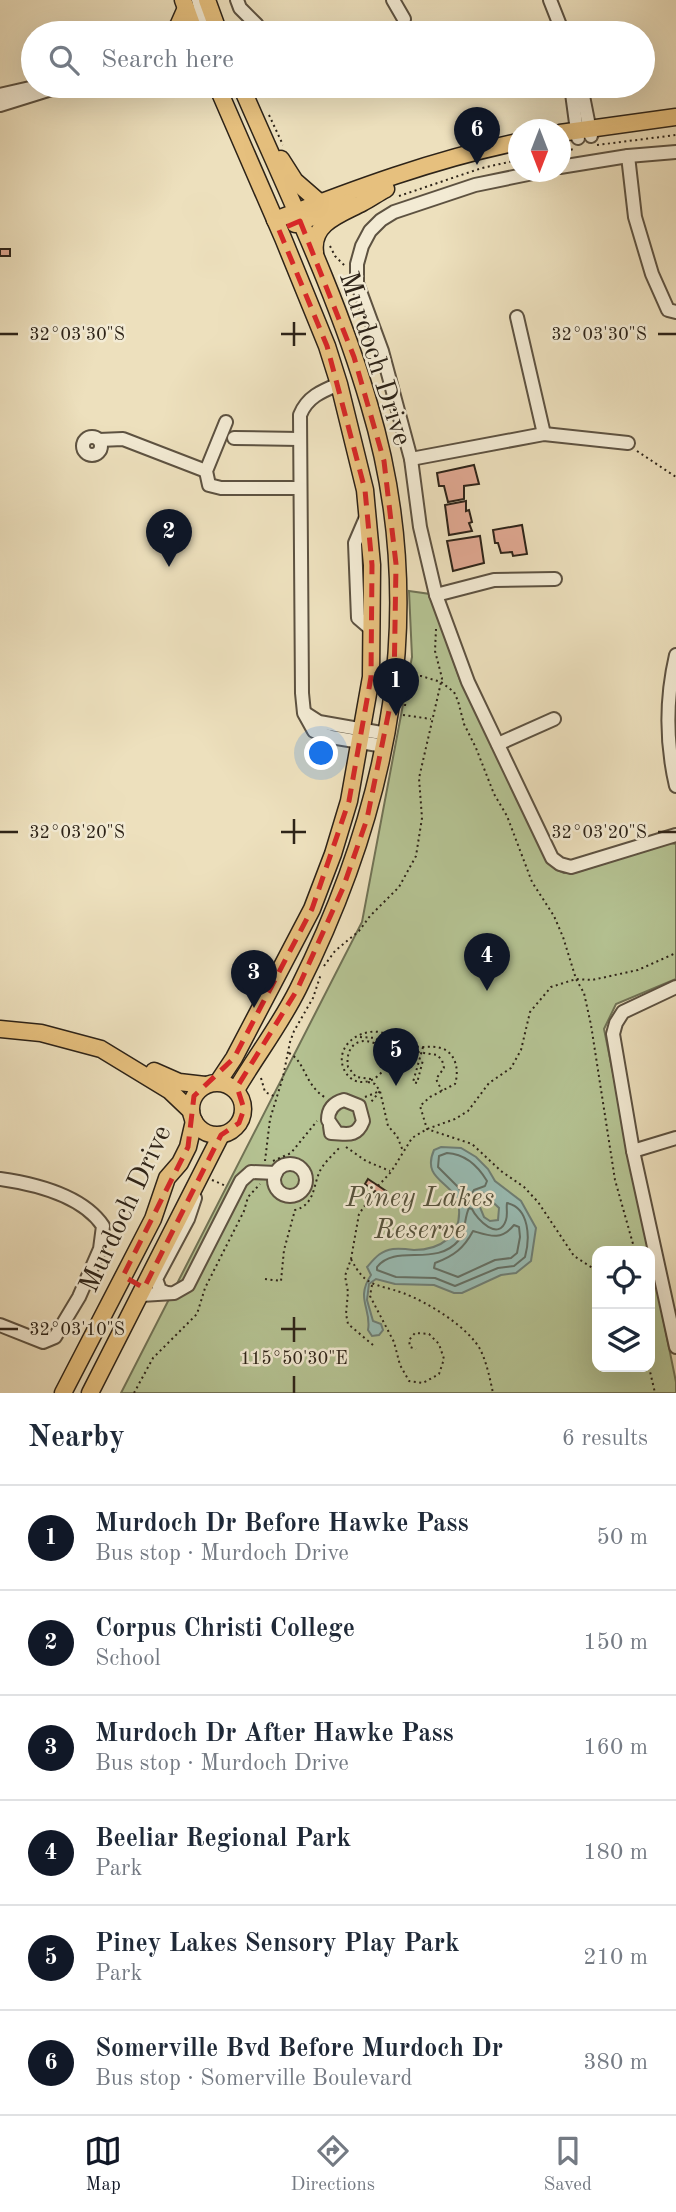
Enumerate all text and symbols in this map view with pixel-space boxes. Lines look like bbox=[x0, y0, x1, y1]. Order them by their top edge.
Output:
search box bbox=[21, 21, 655, 98]
icon: search bbox=[45, 41, 83, 79]
text: Search here bbox=[101, 47, 234, 73]
pin: 6 bbox=[454, 107, 500, 165]
north arrow bbox=[508, 119, 571, 182]
street label: Murdoch Drive bbox=[333, 269, 415, 449]
text: 32°03'30"S bbox=[29, 326, 125, 344]
text: 32°03'30"S bbox=[551, 326, 647, 344]
pin: 2 bbox=[146, 509, 192, 567]
pin: 1 bbox=[373, 658, 419, 716]
your location bbox=[304, 736, 338, 770]
text: 32°03'20"S bbox=[29, 824, 125, 842]
text: 32°03'20"S bbox=[551, 824, 647, 842]
pin: 4 bbox=[464, 933, 510, 991]
pin: 3 bbox=[231, 950, 277, 1008]
pin: 5 bbox=[373, 1028, 419, 1086]
street label: Murdoch Drive bbox=[76, 1121, 178, 1297]
park label: Piney Lakes Reserve bbox=[345, 1185, 494, 1245]
map controls bbox=[592, 1246, 655, 1372]
button: locate bbox=[592, 1246, 655, 1309]
button: layers bbox=[592, 1309, 655, 1372]
text: 32°03'10"S bbox=[29, 1321, 125, 1339]
text: 115°50'30"E bbox=[240, 1350, 348, 1368]
text: Nearby bbox=[28, 1423, 125, 1453]
text: 6 results bbox=[562, 1427, 648, 1450]
text: Murdoch Dr Before Hawke Pass bbox=[95, 1511, 469, 1537]
text: 1 bbox=[44, 1526, 58, 1549]
text: 50 m bbox=[597, 1526, 648, 1549]
text: Bus stop · Murdoch Drive bbox=[95, 1542, 349, 1565]
text: Corpus Christi College bbox=[95, 1616, 355, 1642]
text: 2 bbox=[44, 1631, 58, 1654]
text: 150 m bbox=[583, 1631, 648, 1654]
text: School bbox=[95, 1647, 161, 1670]
text: Murdoch Dr After Hawke Pass bbox=[95, 1721, 454, 1747]
text: 3 bbox=[44, 1736, 58, 1759]
text: 160 m bbox=[583, 1736, 648, 1759]
text: Bus stop · Murdoch Drive bbox=[95, 1752, 349, 1775]
text: Beeliar Regional Park bbox=[95, 1826, 351, 1852]
text: 4 bbox=[44, 1841, 58, 1864]
text: 180 m bbox=[583, 1841, 648, 1864]
text: Park bbox=[95, 1857, 142, 1880]
text: Piney Lakes Sensory Play Park bbox=[95, 1931, 460, 1957]
text: 5 bbox=[44, 1946, 58, 1969]
text: 210 m bbox=[583, 1946, 648, 1969]
text: Park bbox=[95, 1962, 142, 1985]
text: Somerville Bvd Before Murdoch Dr bbox=[95, 2036, 503, 2062]
text: 6 bbox=[44, 2051, 58, 2074]
text: 380 m bbox=[583, 2051, 648, 2074]
text: Bus stop · Somerville Boulevard bbox=[95, 2067, 413, 2090]
tab: Map bbox=[84, 2132, 122, 2197]
tab: Directions bbox=[291, 2132, 375, 2197]
tab: Saved bbox=[543, 2132, 592, 2197]

